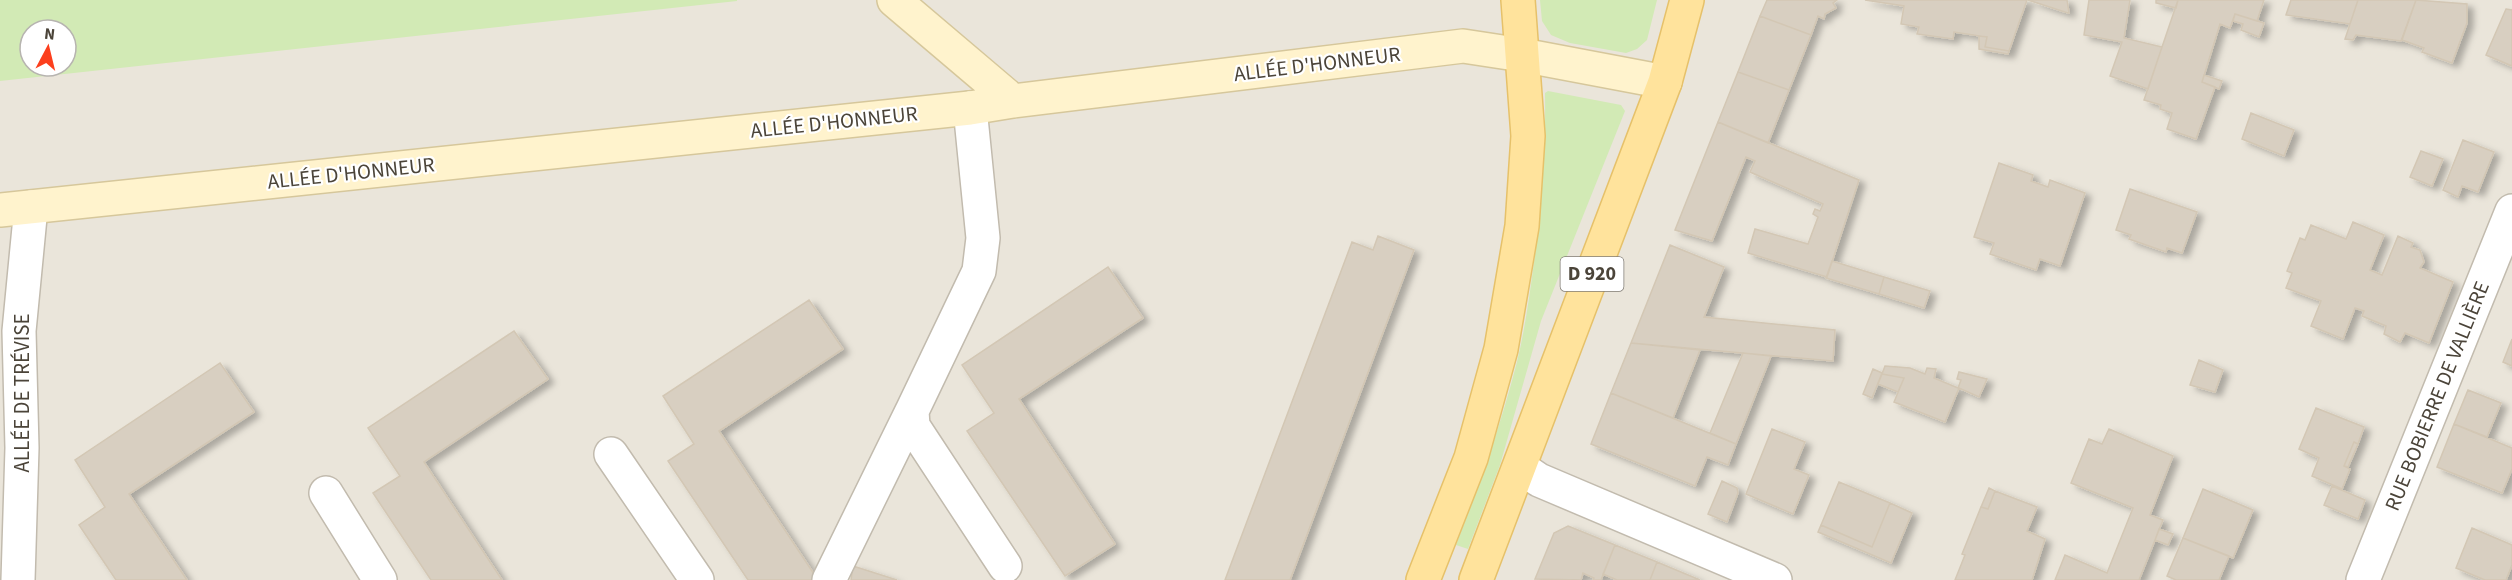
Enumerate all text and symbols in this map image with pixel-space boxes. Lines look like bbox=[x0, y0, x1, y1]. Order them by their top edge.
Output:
north arrow bbox=[18, 18, 78, 78]
text: N bbox=[43, 23, 56, 46]
street label: ALLÉE D'HONNEUR bbox=[1232, 39, 1402, 89]
street label: ALLÉE D'HONNEUR bbox=[749, 98, 919, 146]
street label: ALLÉE D'HONNEUR bbox=[266, 149, 436, 197]
road number: D 920 bbox=[1560, 257, 1624, 291]
street label: RUE BOBIERRE DE VALLIÈRE bbox=[2377, 277, 2497, 515]
street label: ALLÉE DE TRÉVISE bbox=[7, 313, 37, 473]

